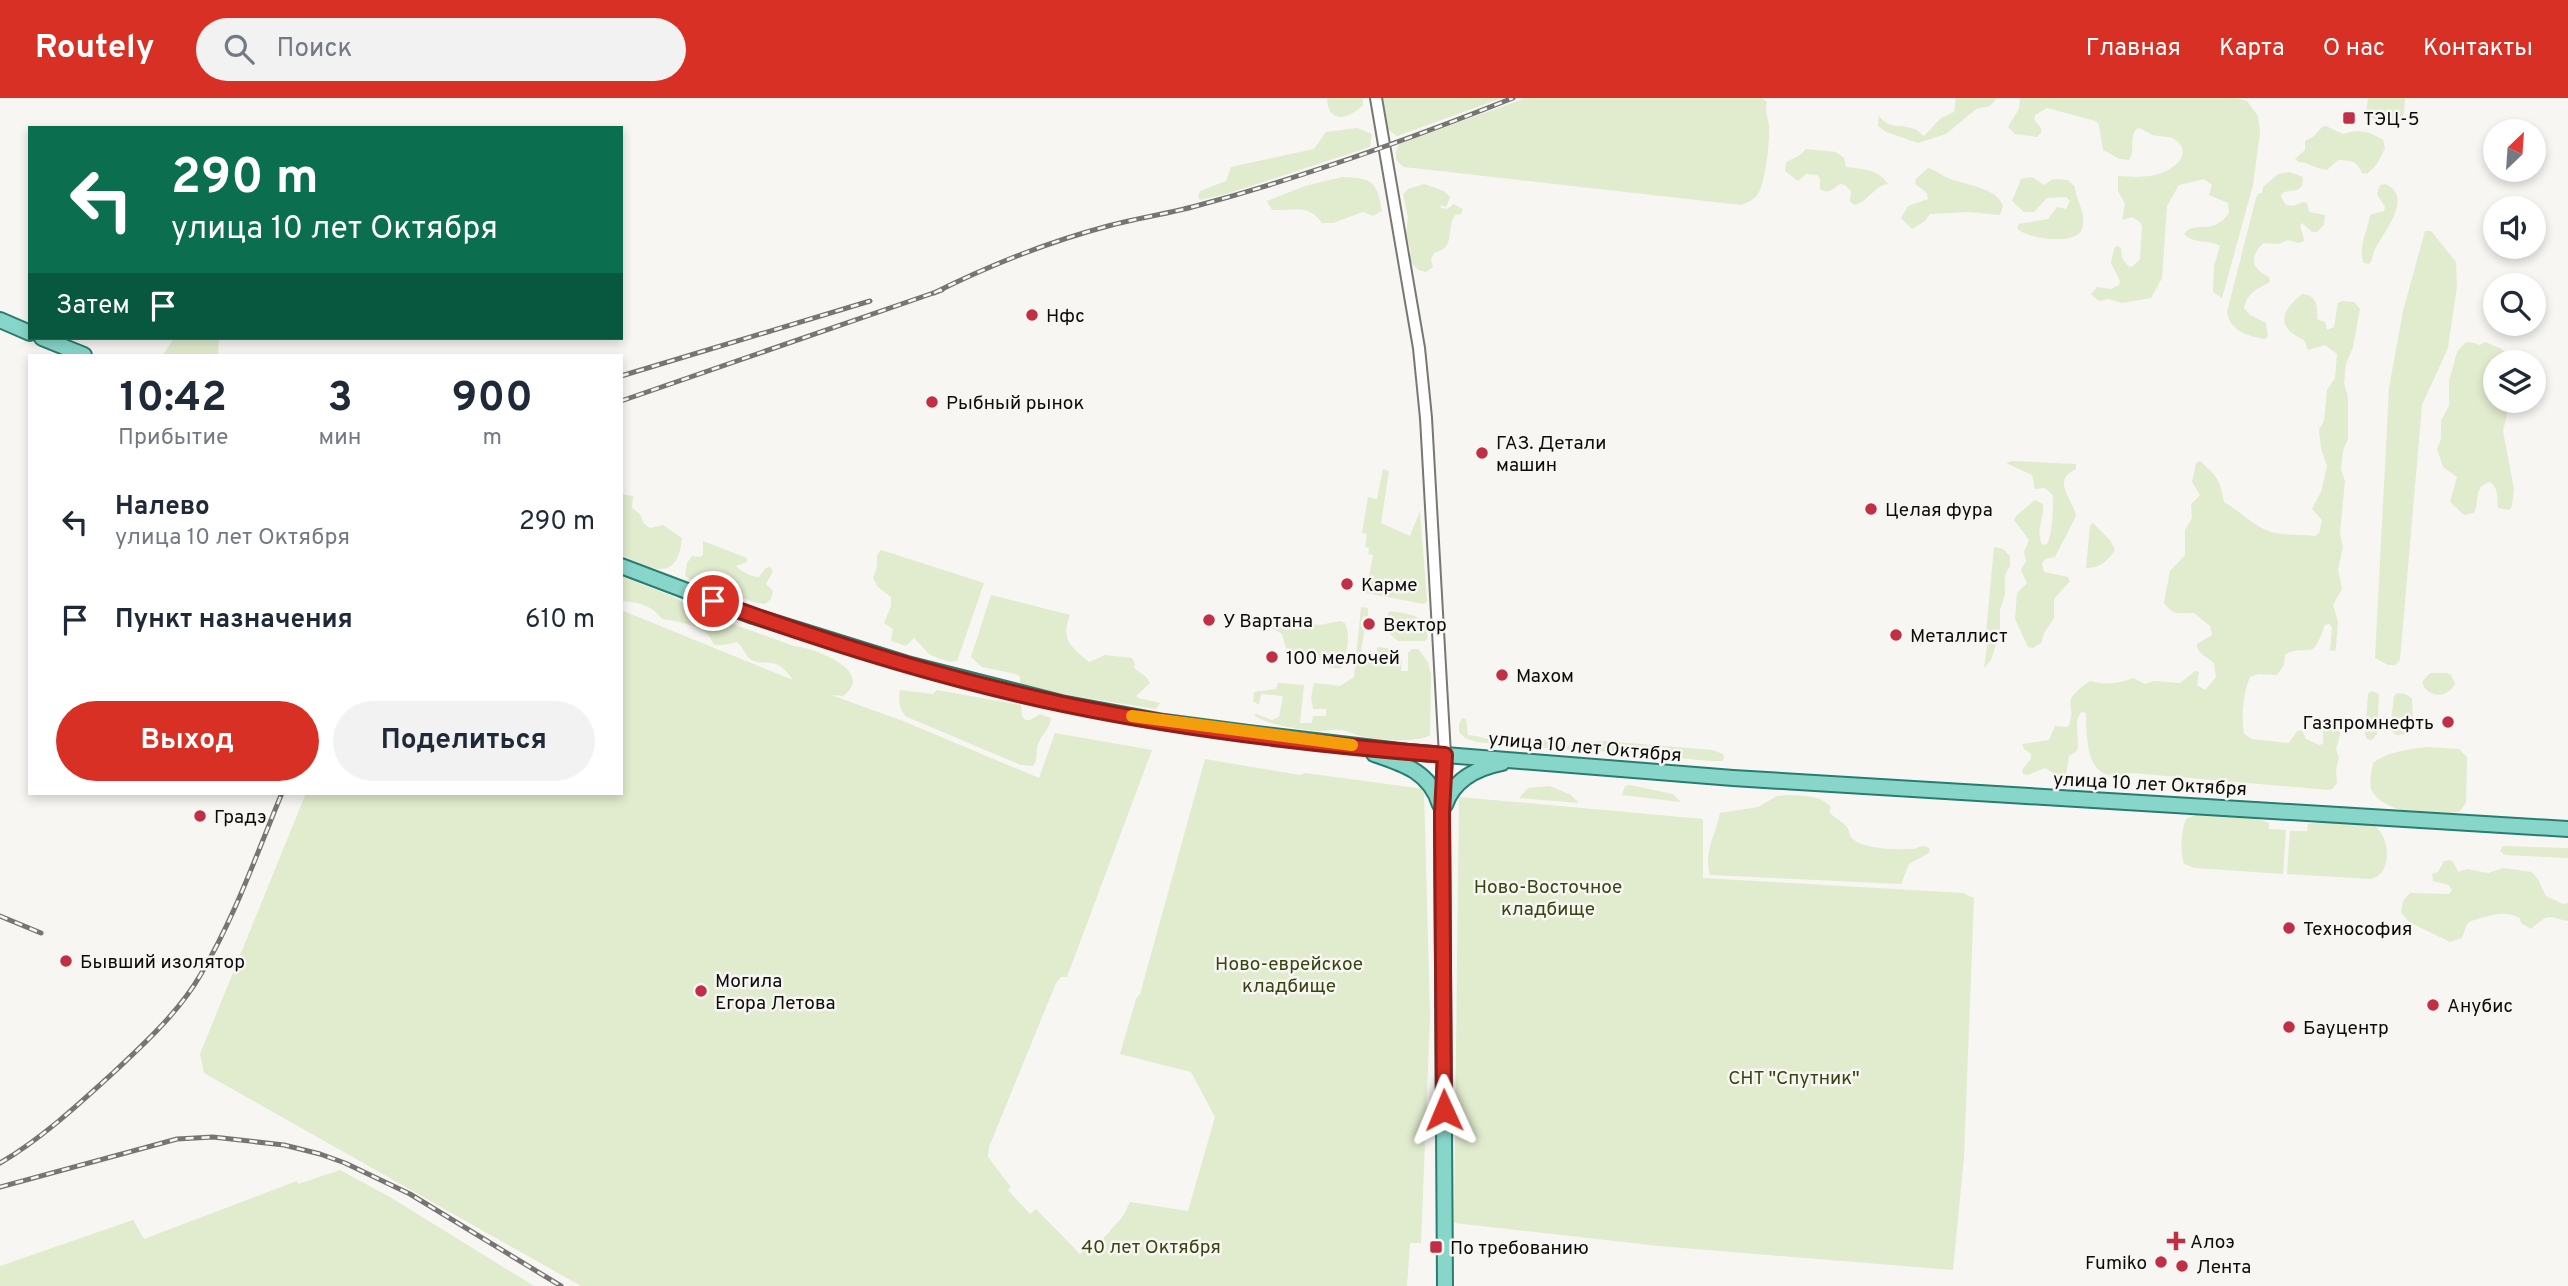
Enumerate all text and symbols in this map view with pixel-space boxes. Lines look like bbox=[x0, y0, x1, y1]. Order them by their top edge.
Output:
search box bbox=[196, 18, 686, 81]
text: Routely bbox=[35, 28, 154, 70]
icon: search bbox=[220, 30, 258, 68]
text: Поиск bbox=[276, 33, 352, 66]
text: Главная bbox=[2086, 34, 2181, 64]
text: Карта bbox=[2219, 34, 2285, 64]
text: О нас bbox=[2323, 34, 2385, 64]
text: Контакты bbox=[2423, 34, 2533, 64]
place label: ТЭЦ-5 bbox=[2363, 108, 2419, 132]
marker: ТЭЦ-5 bbox=[2341, 110, 2357, 126]
north arrow bbox=[2483, 119, 2546, 182]
map controls bbox=[2483, 119, 2546, 413]
text: 290 m bbox=[171, 149, 319, 211]
icon: left bbox=[56, 154, 147, 245]
button: sound bbox=[2483, 196, 2546, 259]
text: улица 10 лет Октября bbox=[171, 210, 498, 250]
button: search bbox=[2483, 273, 2546, 336]
icon: arrive bbox=[144, 287, 182, 325]
text: Затем bbox=[56, 290, 130, 323]
place label: Нфс bbox=[1046, 305, 1085, 329]
marker: Нфс bbox=[1024, 307, 1040, 323]
button: layers bbox=[2483, 350, 2546, 413]
text: 10:42 bbox=[120, 373, 227, 426]
text: 3 bbox=[327, 373, 353, 426]
text: 900 bbox=[452, 373, 533, 426]
place label: Рыбный рынок bbox=[946, 392, 1085, 416]
marker: Рыбный рынок bbox=[924, 394, 940, 410]
text: Прибытие bbox=[118, 424, 228, 453]
text: мин bbox=[319, 424, 361, 453]
text: m bbox=[482, 424, 502, 453]
place label: ГАЗ. Детали машин bbox=[1496, 432, 1607, 478]
marker: ГАЗ. Детали машин bbox=[1474, 445, 1490, 461]
text: Налево bbox=[115, 491, 210, 524]
place label: Целая фура bbox=[1885, 499, 1993, 523]
marker: Целая фура bbox=[1863, 501, 1879, 517]
icon: left bbox=[56, 503, 94, 541]
text: 290 m bbox=[519, 506, 595, 539]
text: улица 10 лет Октября bbox=[115, 524, 350, 553]
pin bbox=[683, 571, 743, 631]
place label: Карме bbox=[1361, 574, 1418, 598]
marker: Карме bbox=[1339, 576, 1355, 592]
icon: arrive bbox=[694, 582, 732, 620]
icon: arrive bbox=[56, 601, 94, 639]
text: Пункт назначения bbox=[115, 604, 353, 637]
text: 610 m bbox=[525, 604, 595, 637]
place label: У Вартана bbox=[1223, 610, 1313, 634]
marker: У Вартана bbox=[1201, 612, 1217, 628]
place label: Вектор bbox=[1383, 614, 1447, 638]
marker: Вектор bbox=[1361, 616, 1377, 632]
place label: Металлист bbox=[1910, 625, 2008, 649]
marker: Металлист bbox=[1888, 627, 1904, 643]
place label: 100 мелочей bbox=[1286, 647, 1400, 671]
marker: 100 мелочей bbox=[1264, 649, 1280, 665]
place label: Махом bbox=[1516, 665, 1574, 689]
marker: Махом bbox=[1494, 667, 1510, 683]
button: Выход bbox=[56, 701, 319, 781]
button: Поделиться bbox=[333, 701, 595, 781]
place label: Газпромнефть bbox=[2302, 712, 2434, 736]
marker: Газпромнефть bbox=[2440, 714, 2456, 730]
street label: улица 10 лет Октября bbox=[1487, 728, 1683, 768]
street label: улица 10 лет Октября bbox=[2052, 768, 2247, 802]
place label: Градэ bbox=[214, 806, 267, 830]
marker: Градэ bbox=[192, 808, 208, 824]
park label: Ново-Восточное кладбище bbox=[1474, 876, 1622, 922]
place label: Технософия bbox=[2303, 918, 2412, 942]
marker: Технософия bbox=[2281, 920, 2297, 936]
place label: Бывший изолятор bbox=[80, 951, 245, 975]
marker: Бывший изолятор bbox=[58, 953, 74, 969]
park label: Ново-еврейское кладбище bbox=[1215, 953, 1363, 999]
place label: Могила Егора Летова bbox=[715, 970, 836, 1016]
marker: Могила Егора Летова bbox=[693, 983, 709, 999]
place label: Анубис bbox=[2447, 995, 2513, 1019]
marker: Анубис bbox=[2425, 997, 2441, 1013]
place label: Бауцентр bbox=[2303, 1017, 2389, 1041]
marker: Бауцентр bbox=[2281, 1019, 2297, 1035]
park label: СНТ "Спутник" bbox=[1728, 1067, 1860, 1091]
position arrow bbox=[1407, 1073, 1481, 1147]
place label: Алоэ bbox=[2190, 1231, 2235, 1255]
marker: Алоэ bbox=[2168, 1233, 2184, 1249]
park label: 40 лет Октября bbox=[1081, 1236, 1221, 1260]
place label: По требованию bbox=[1450, 1237, 1589, 1261]
marker: По требованию bbox=[1428, 1239, 1444, 1255]
place label: Fumiko bbox=[2085, 1252, 2147, 1276]
marker: Fumiko bbox=[2153, 1254, 2169, 1270]
place label: Лента bbox=[2196, 1256, 2251, 1280]
marker: Лента bbox=[2174, 1258, 2190, 1274]

